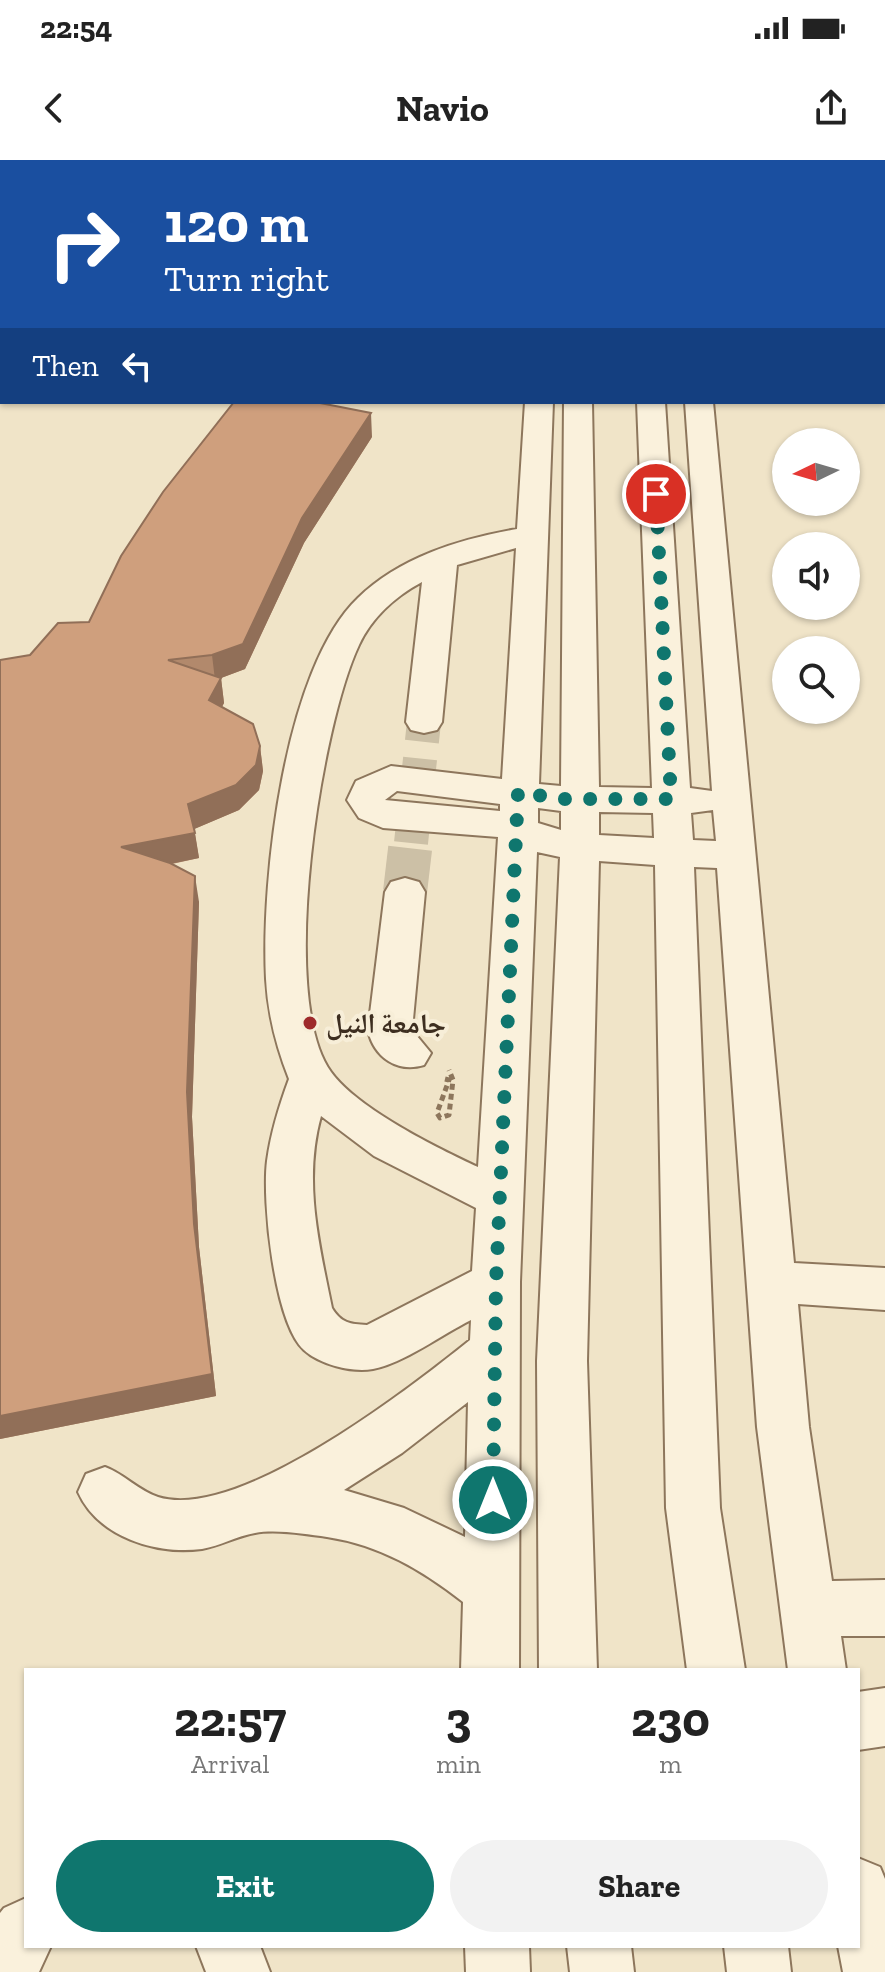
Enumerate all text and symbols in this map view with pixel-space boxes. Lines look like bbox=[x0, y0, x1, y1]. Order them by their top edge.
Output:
text: 22:54 bbox=[40, 10, 112, 46]
icon: back bbox=[32, 86, 76, 130]
icon: share bbox=[809, 86, 853, 130]
text: Navio bbox=[396, 87, 489, 130]
text: 120 m bbox=[164, 189, 308, 256]
icon: right bbox=[32, 192, 136, 296]
text: Turn right bbox=[164, 257, 329, 300]
icon: left bbox=[115, 344, 159, 388]
text: Then bbox=[32, 348, 99, 384]
north arrow bbox=[772, 428, 860, 516]
map controls bbox=[772, 428, 860, 724]
pin bbox=[622, 460, 690, 528]
icon: arrive bbox=[634, 472, 678, 516]
button: sound bbox=[772, 532, 860, 620]
button: search bbox=[772, 636, 860, 724]
place label: جامعة النيل bbox=[326, 1007, 446, 1041]
marker: جامعة النيل bbox=[301, 1014, 319, 1032]
position arrow bbox=[451, 1458, 535, 1542]
text: 22:57 bbox=[174, 1691, 286, 1748]
text: 3 bbox=[446, 1691, 471, 1748]
text: 230 bbox=[631, 1691, 710, 1748]
text: Arrival bbox=[191, 1748, 269, 1780]
text: min bbox=[436, 1748, 481, 1780]
text: m bbox=[659, 1748, 682, 1780]
button: Exit bbox=[56, 1840, 434, 1932]
button: Share bbox=[450, 1840, 828, 1932]

